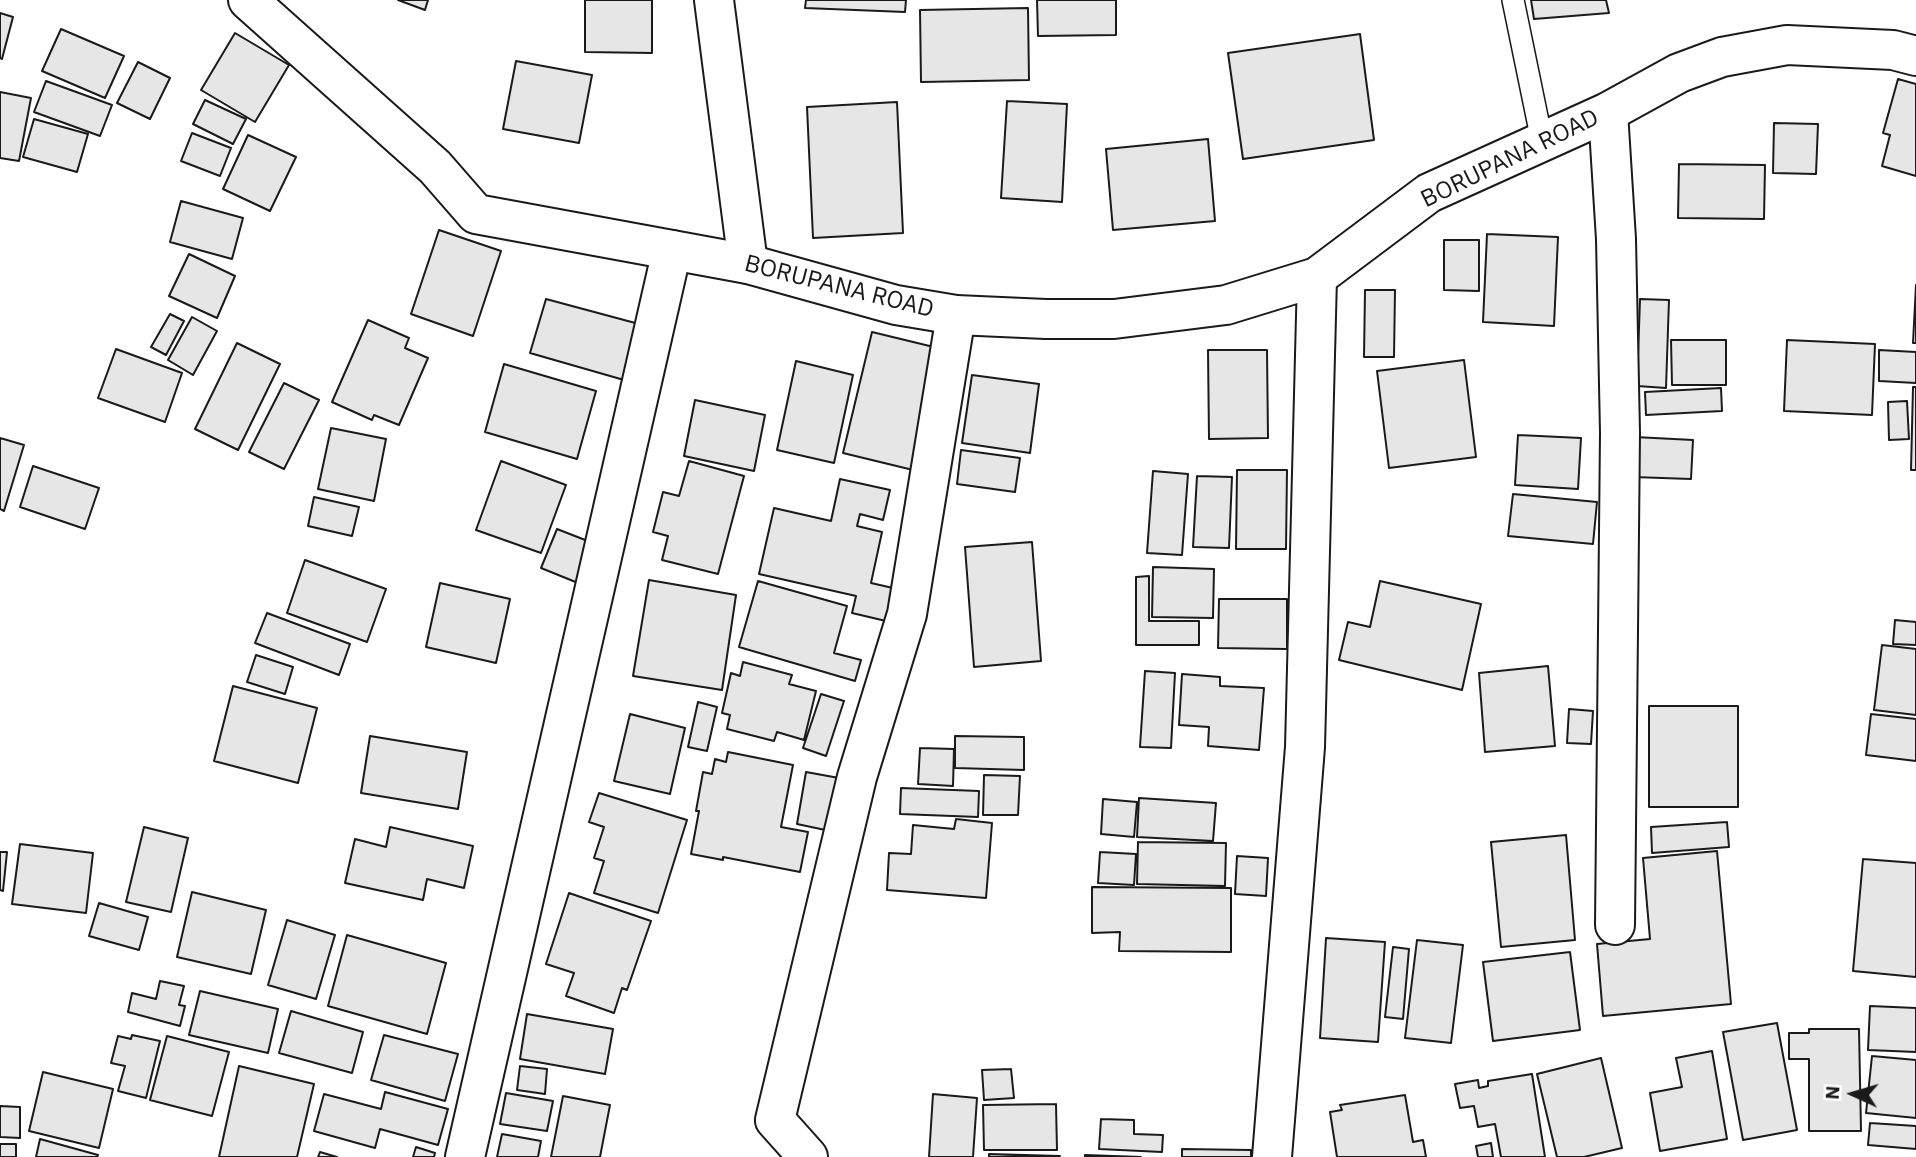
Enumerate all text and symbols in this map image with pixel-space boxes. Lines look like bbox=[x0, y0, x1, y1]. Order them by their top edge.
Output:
street label: BORUPANA ROAD bbox=[1416, 104, 1604, 214]
street label: BORUPANA ROAD bbox=[741, 250, 937, 324]
north arrow bbox=[1818, 1059, 1888, 1129]
text: N bbox=[1820, 1085, 1845, 1100]

